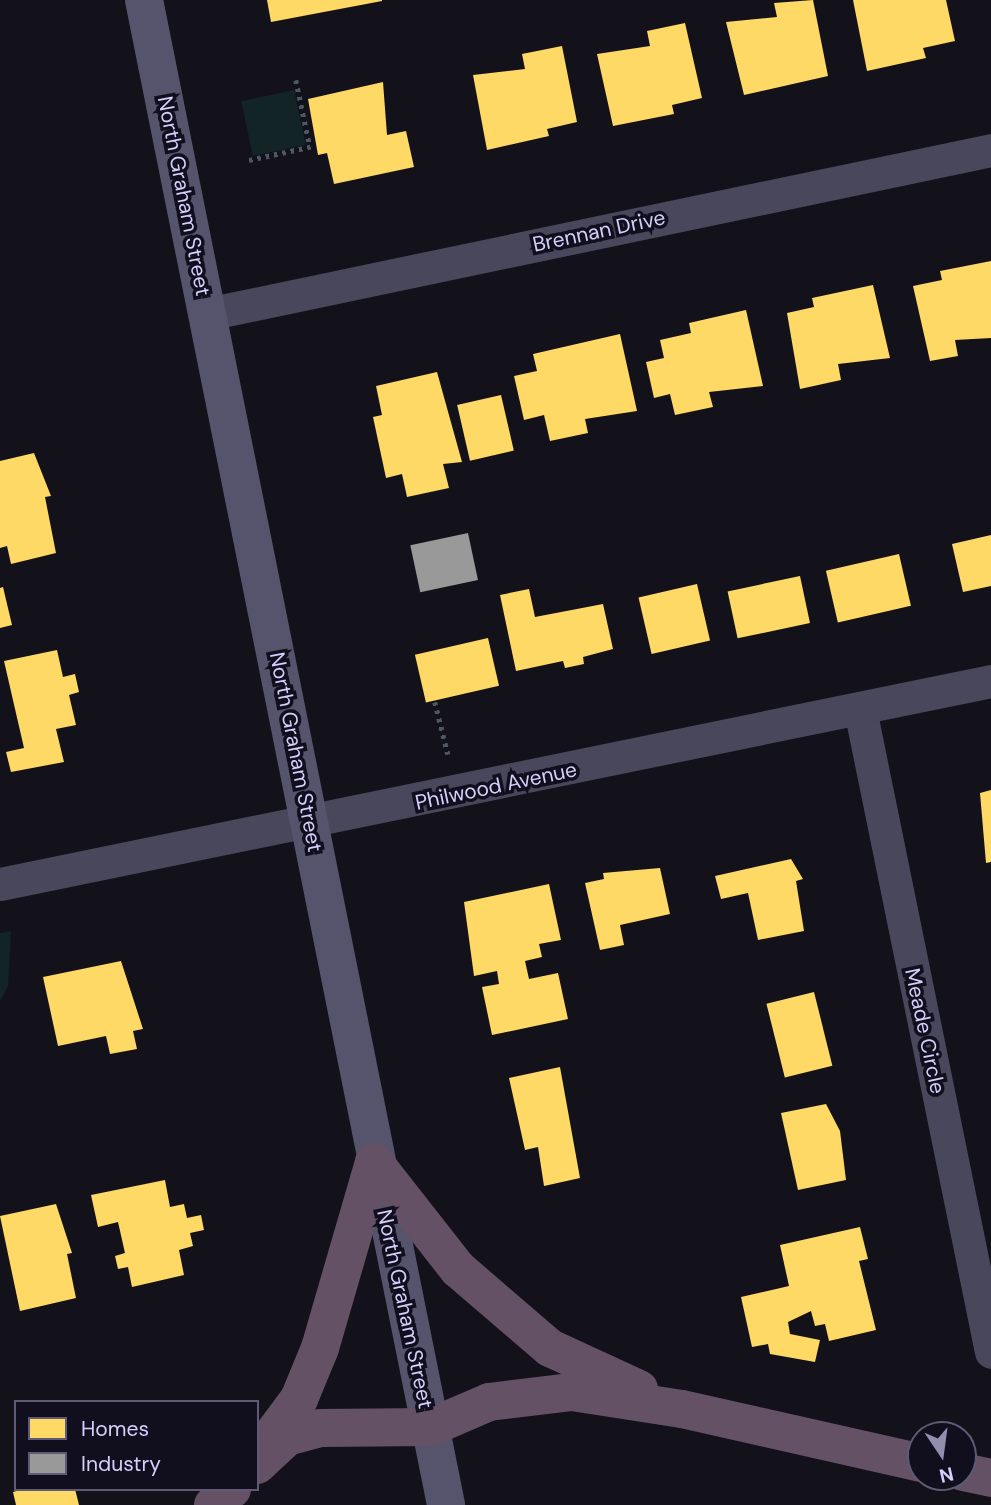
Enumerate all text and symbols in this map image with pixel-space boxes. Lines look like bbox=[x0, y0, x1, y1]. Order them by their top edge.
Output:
street label: North Graham Street bbox=[152, 94, 216, 298]
street label: Brennan Drive bbox=[530, 205, 668, 257]
street label: North Graham Street bbox=[264, 650, 328, 854]
street label: Philwood Avenue bbox=[413, 757, 579, 815]
street label: Meade Circle bbox=[899, 966, 951, 1096]
street label: North Graham Street bbox=[372, 1207, 438, 1411]
legend bbox=[14, 1400, 259, 1491]
text: Homes bbox=[81, 1415, 149, 1443]
north arrow bbox=[907, 1421, 977, 1491]
text: Industry bbox=[81, 1450, 161, 1478]
text: N bbox=[937, 1461, 956, 1489]

